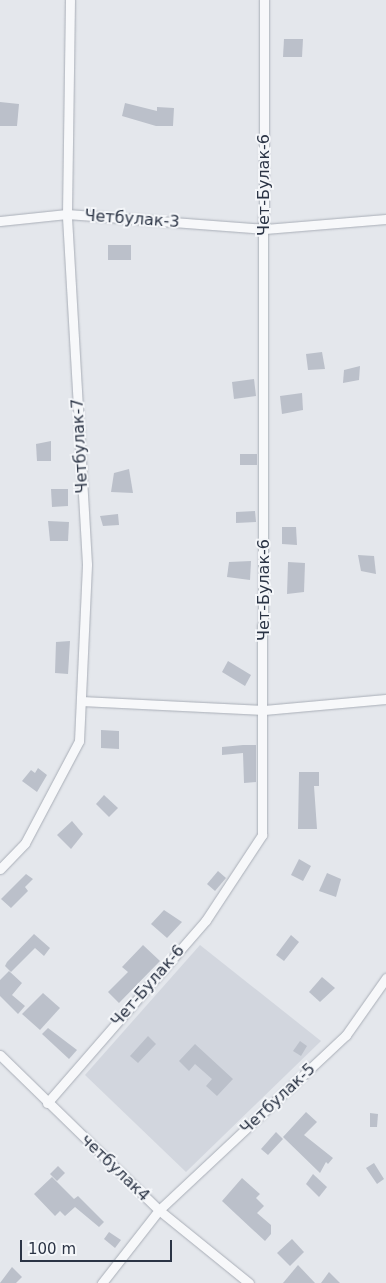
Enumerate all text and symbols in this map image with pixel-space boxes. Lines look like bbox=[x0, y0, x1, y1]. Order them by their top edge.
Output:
street label: Чет-Булак-6 bbox=[254, 134, 274, 236]
street label: Четбулак-3 bbox=[84, 206, 180, 232]
street label: Четбулак-7 bbox=[68, 398, 92, 494]
street label: Чет-Булак-6 bbox=[254, 539, 274, 641]
street label: Чет-Булак-6 bbox=[107, 941, 189, 1031]
street label: Четбулак-5 bbox=[237, 1060, 319, 1138]
street label: четбулак4 bbox=[77, 1131, 153, 1205]
scale bar bbox=[22, 1230, 175, 1262]
text: 100 m bbox=[28, 1240, 76, 1258]

